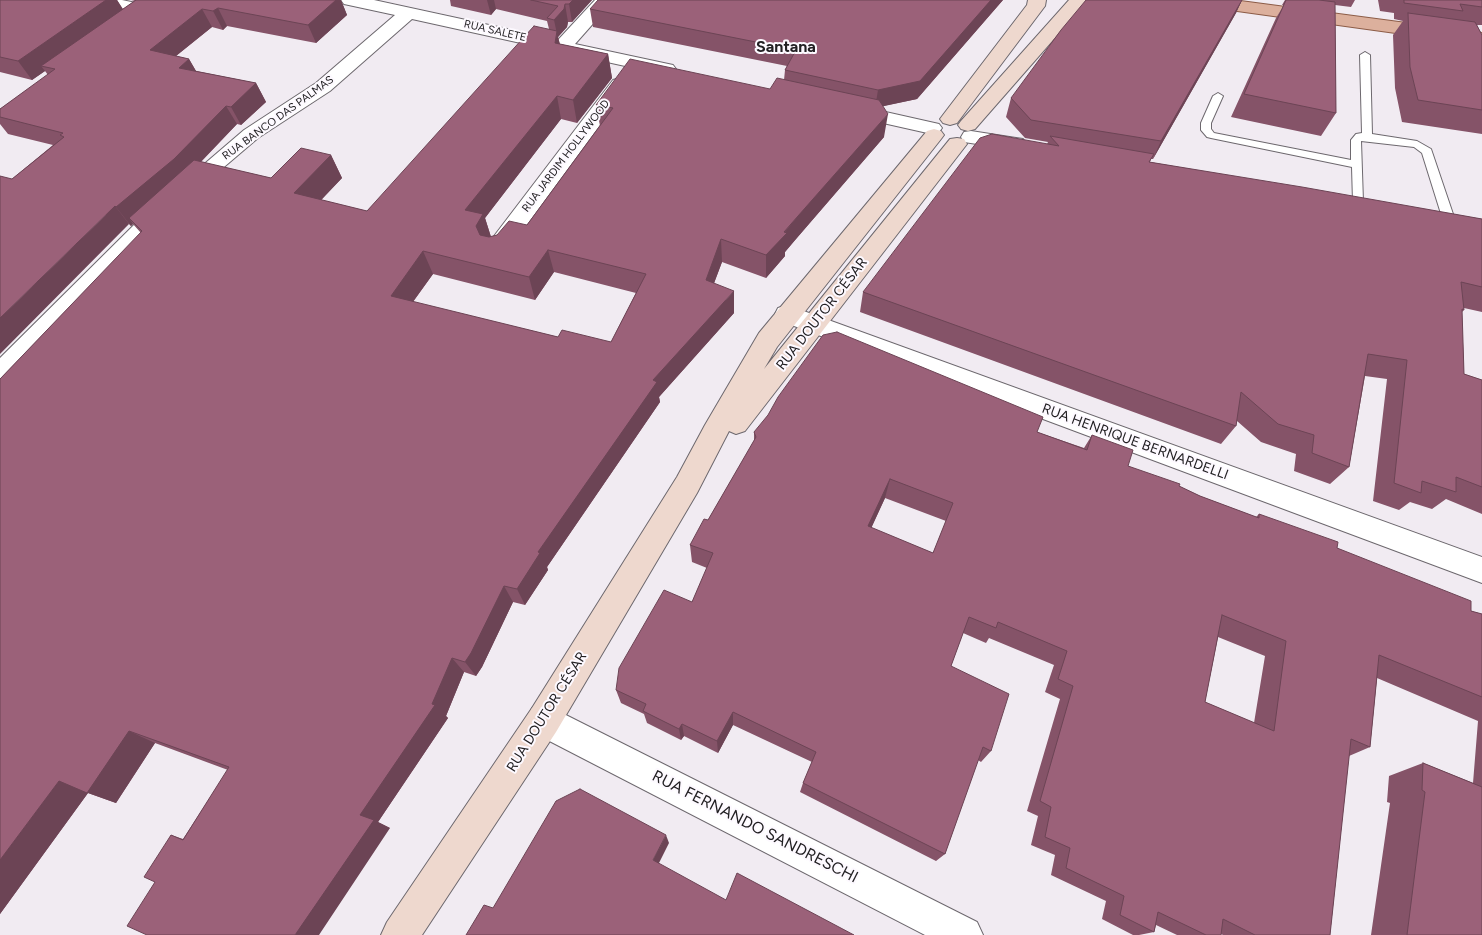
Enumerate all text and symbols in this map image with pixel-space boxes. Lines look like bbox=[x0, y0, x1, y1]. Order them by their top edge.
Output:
street label: RUA SALETE bbox=[462, 17, 528, 45]
district label: Santana bbox=[756, 37, 816, 57]
street label: RUA BANCO DAS PALMAS bbox=[220, 73, 336, 163]
street label: RUA JARDIM HOLLYWOOD bbox=[519, 97, 613, 215]
street label: RUA DOUTOR CÉSAR bbox=[773, 254, 871, 374]
street label: RUA HENRIQUE BERNARDELLI bbox=[1039, 400, 1231, 484]
street label: RUA DOUTOR CÉSAR bbox=[503, 649, 591, 775]
street label: RUA FERNANDO SANDRESCHI bbox=[649, 767, 861, 887]

